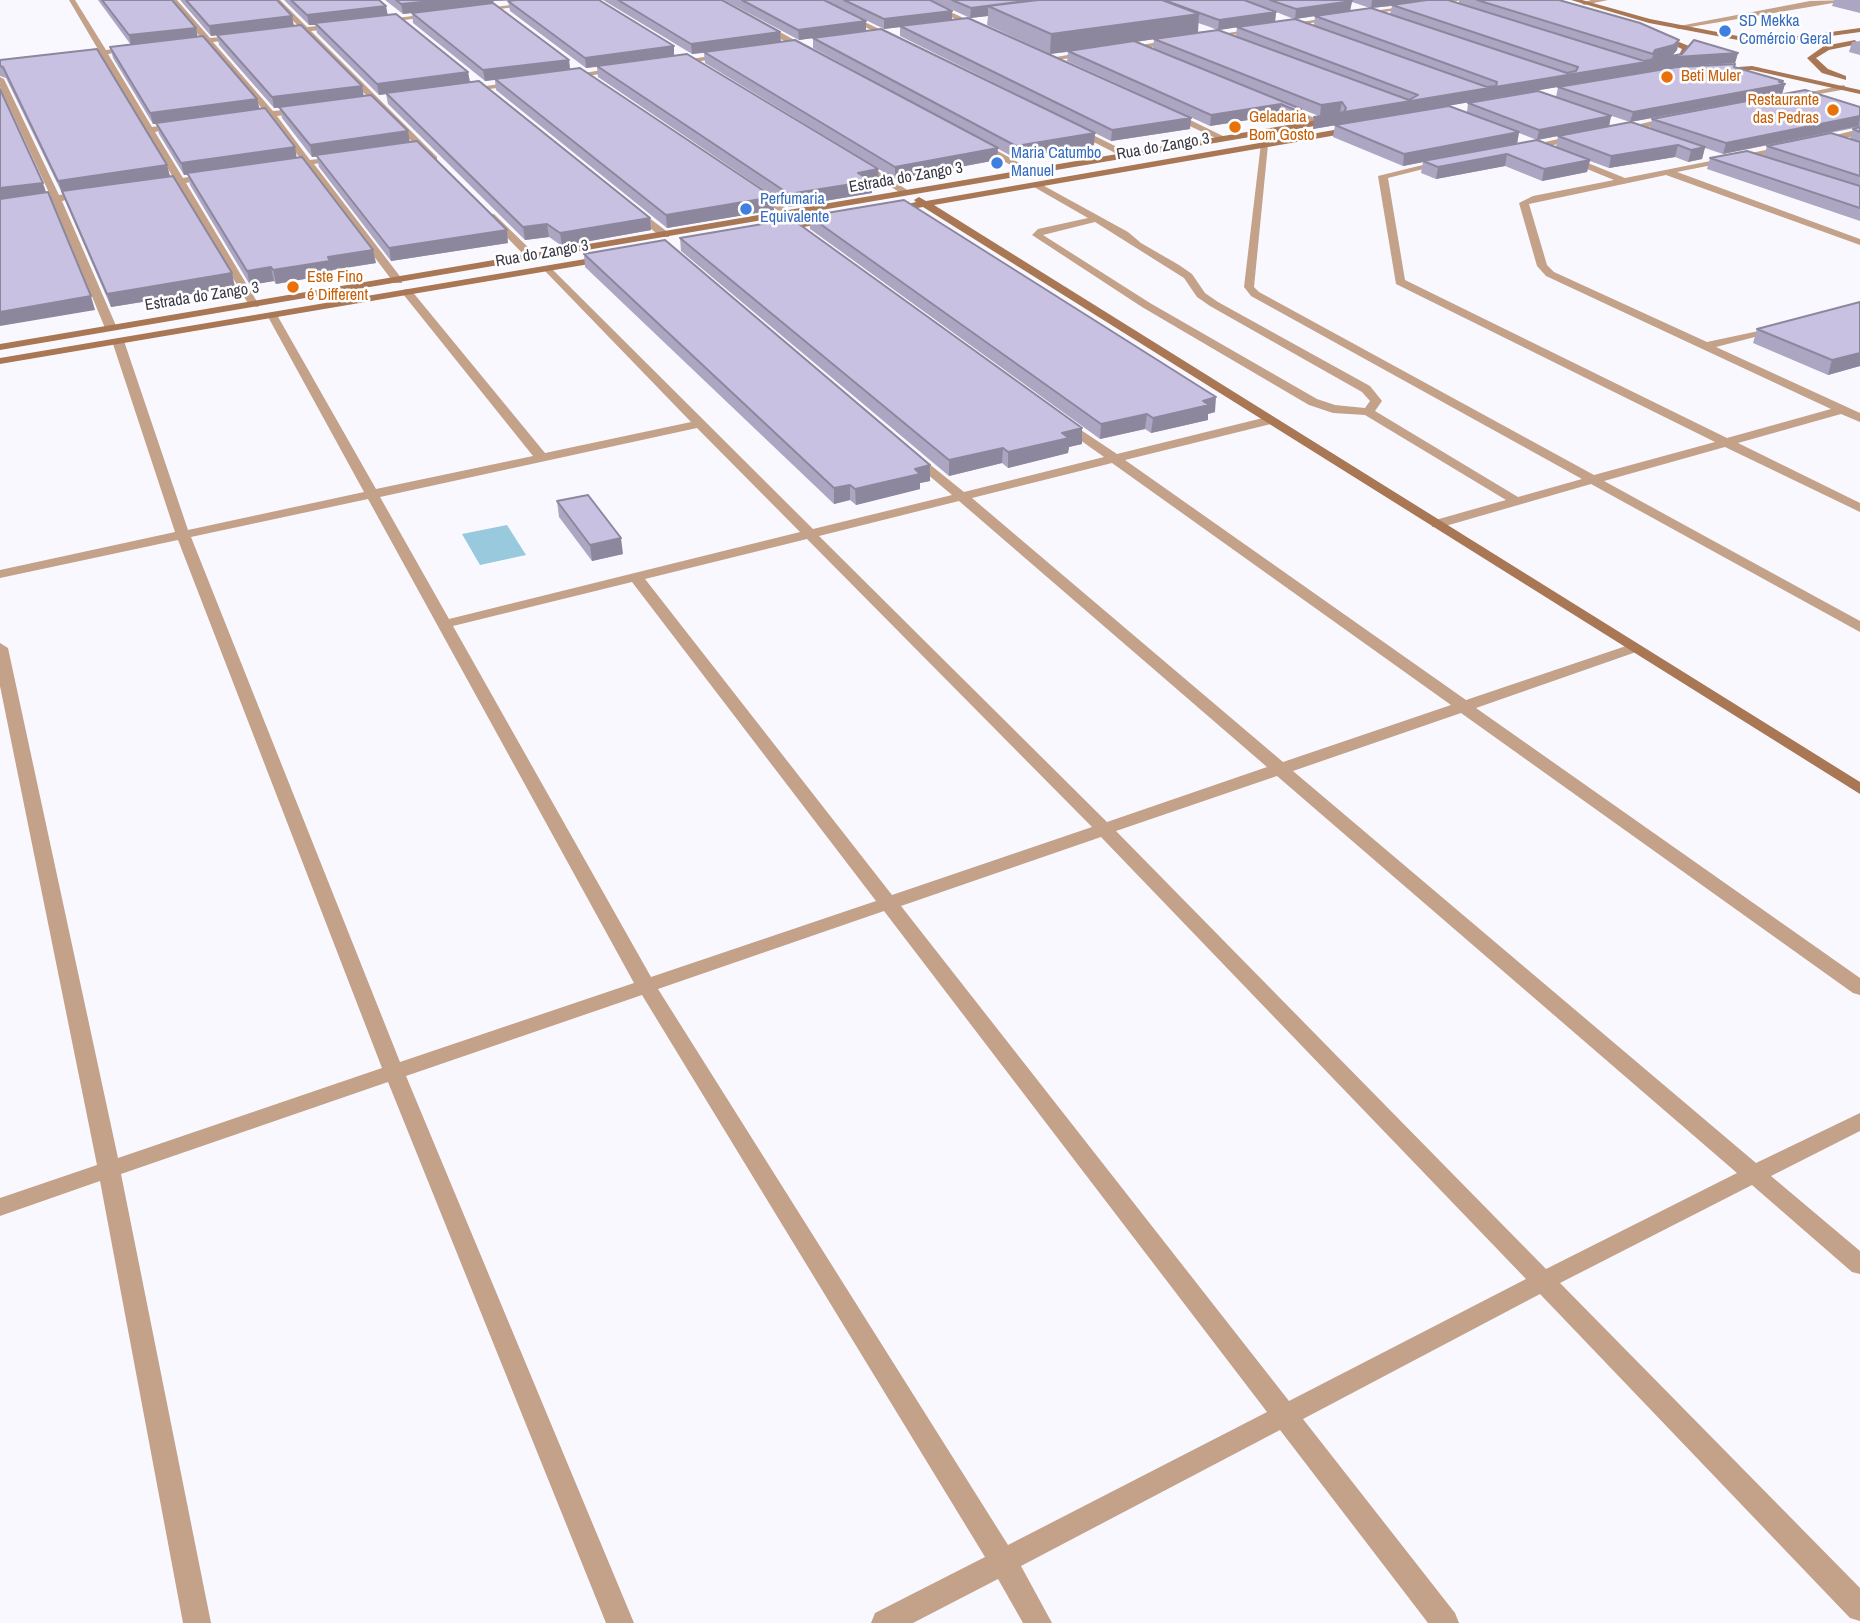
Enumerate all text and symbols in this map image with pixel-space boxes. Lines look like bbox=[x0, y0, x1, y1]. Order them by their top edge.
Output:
place label: SD Mekka Comércio Geral bbox=[1739, 12, 1832, 50]
marker: SD Mekka Comércio Geral bbox=[1717, 23, 1733, 39]
place label: Beti Muler bbox=[1681, 67, 1741, 87]
marker: Beti Muler bbox=[1659, 69, 1675, 85]
place label: Restaurante das Pedras bbox=[1748, 91, 1819, 129]
marker: Restaurante das Pedras bbox=[1825, 102, 1841, 118]
place label: Geladaria Bom Gosto bbox=[1249, 108, 1315, 146]
marker: Geladaria Bom Gosto bbox=[1227, 119, 1243, 135]
street label: Rua do Zango 3 bbox=[1115, 129, 1211, 165]
place label: Maria Catumbo Manuel bbox=[1011, 144, 1101, 182]
marker: Maria Catumbo Manuel bbox=[989, 155, 1005, 171]
street label: Estrada do Zango 3 bbox=[848, 159, 964, 197]
place label: Perfumaria Equivalente bbox=[760, 190, 829, 228]
marker: Perfumaria Equivalente bbox=[738, 201, 754, 217]
street label: Rua do Zango 3 bbox=[494, 236, 590, 272]
place label: Este Fino é Different bbox=[307, 268, 368, 306]
street label: Estrada do Zango 3 bbox=[144, 279, 260, 315]
marker: Este Fino é Different bbox=[285, 279, 301, 295]

